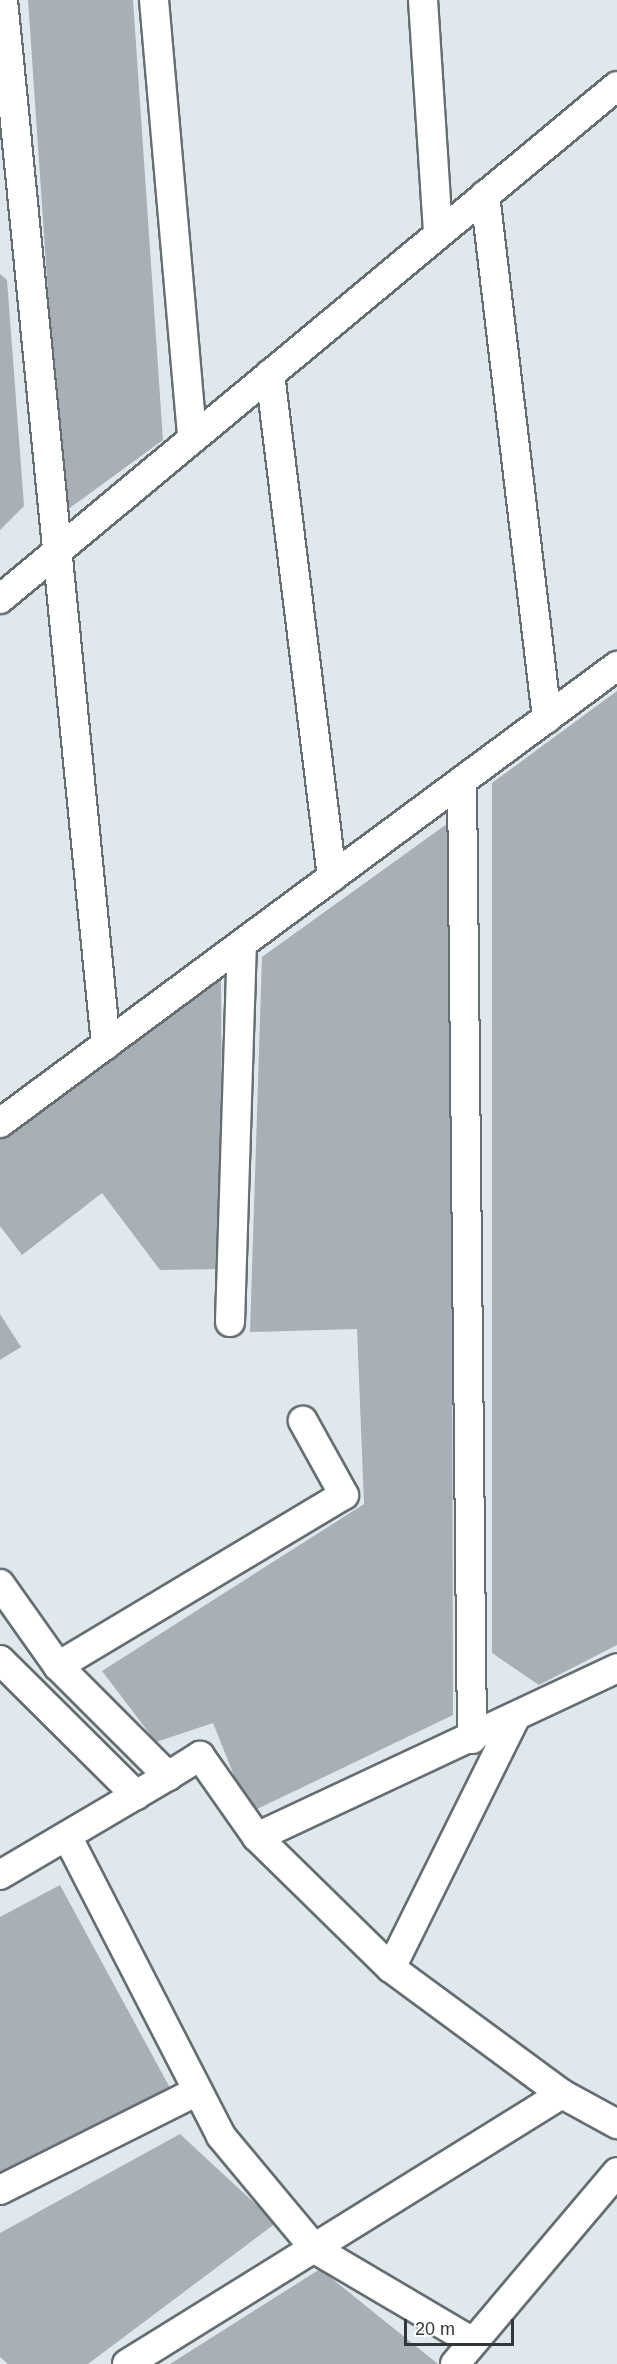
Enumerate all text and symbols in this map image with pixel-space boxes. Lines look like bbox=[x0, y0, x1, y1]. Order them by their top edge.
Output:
scale bar bbox=[407, 2307, 516, 2345]
text: 20 m bbox=[415, 2319, 455, 2339]

